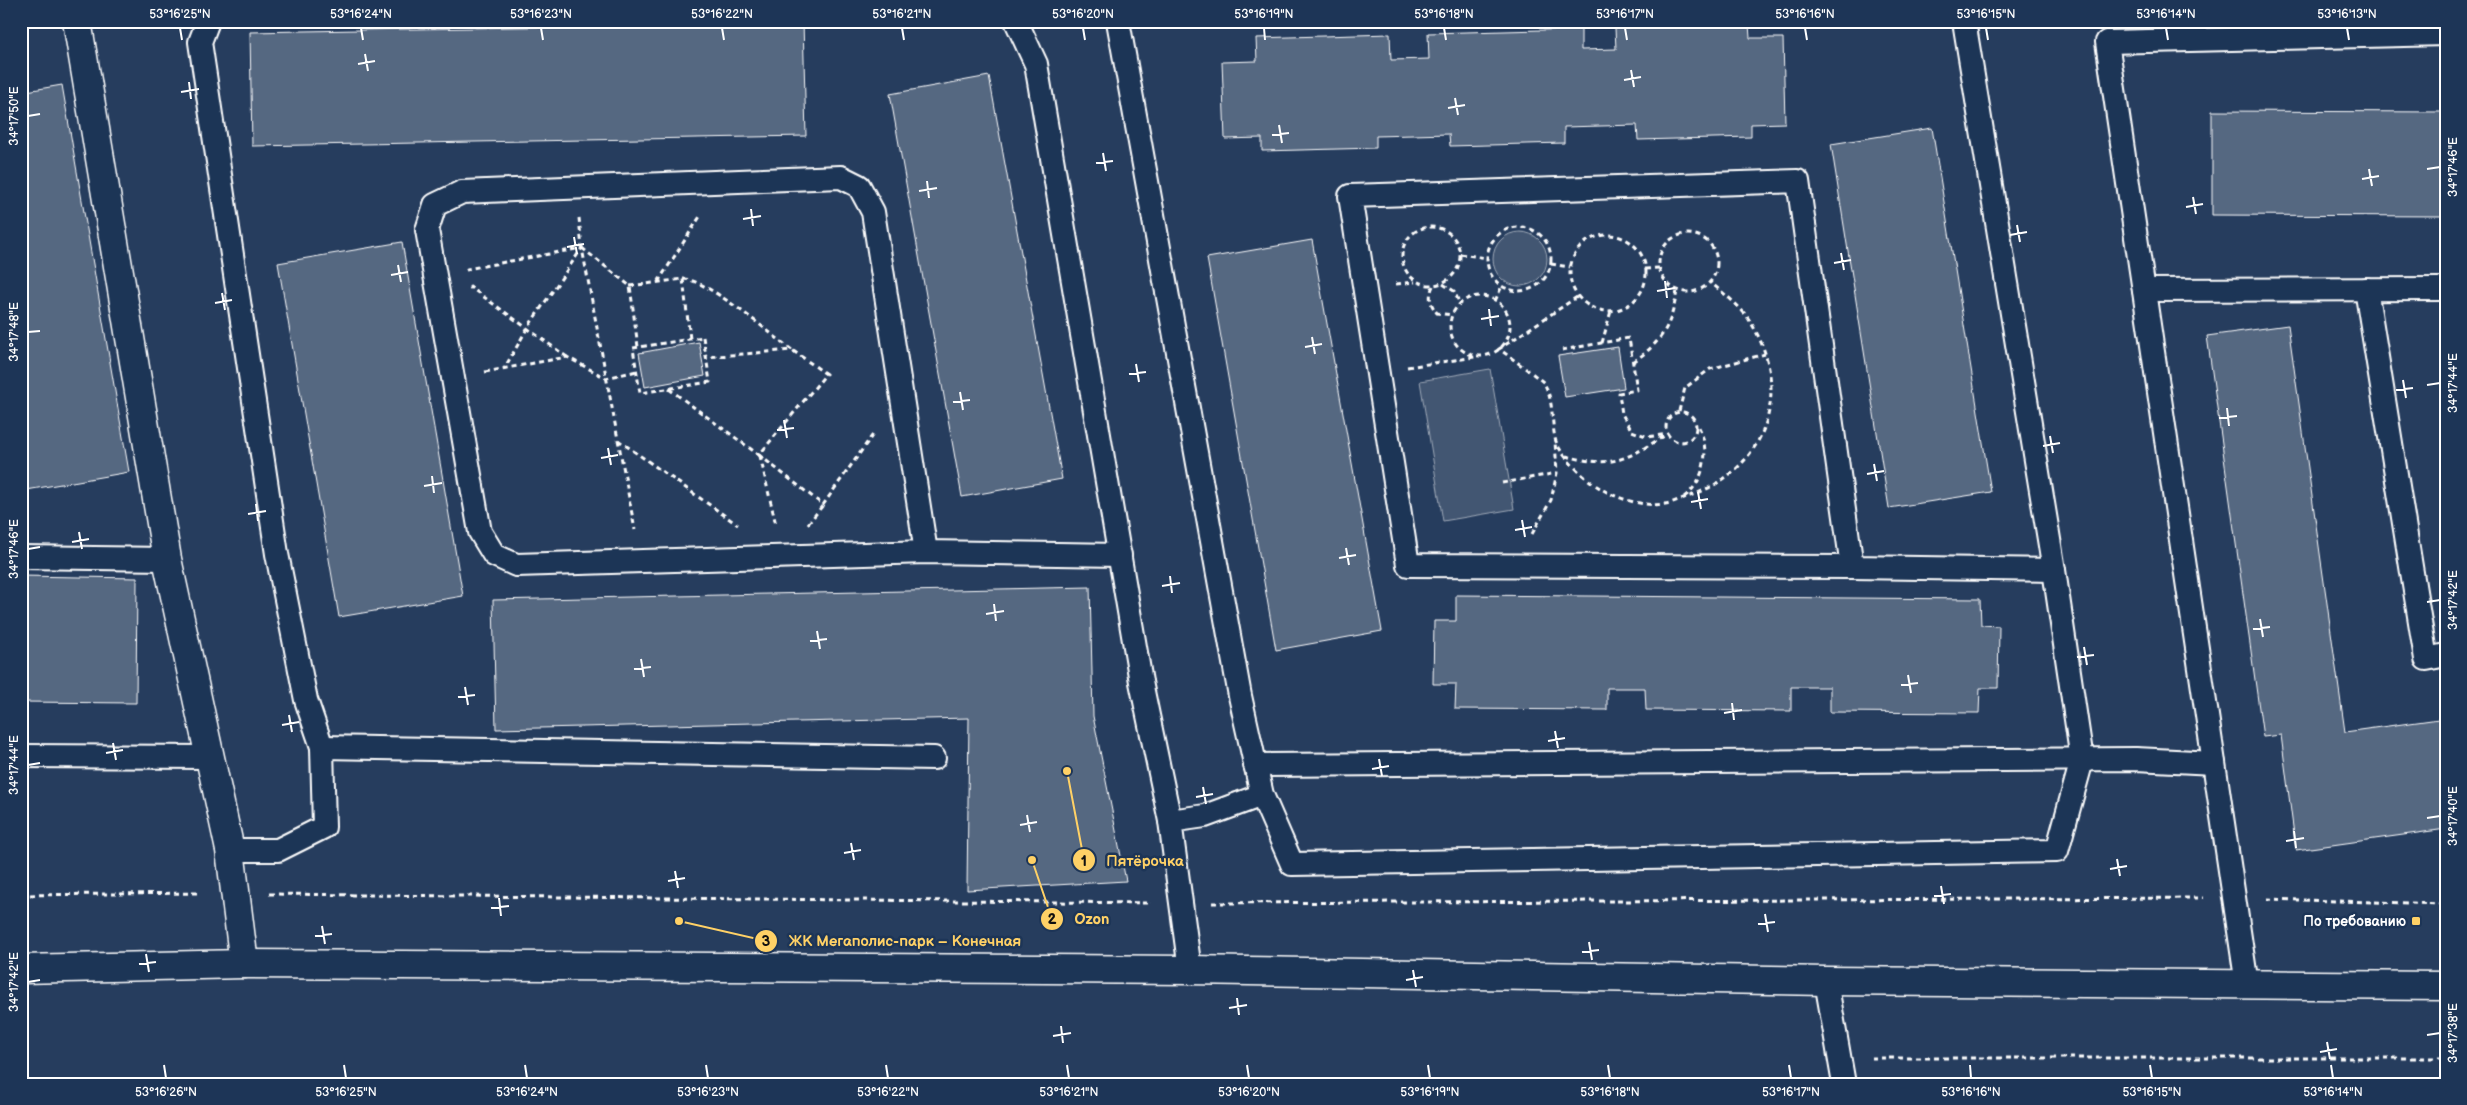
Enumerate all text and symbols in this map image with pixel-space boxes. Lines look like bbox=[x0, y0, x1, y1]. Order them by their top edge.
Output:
text: 53°16'25"N bbox=[149, 7, 211, 22]
text: 53°16'24"N bbox=[330, 7, 392, 22]
text: 53°16'23"N bbox=[510, 7, 572, 22]
text: 53°16'22"N bbox=[691, 7, 753, 22]
text: 53°16'21"N bbox=[872, 7, 932, 22]
text: 53°16'20"N bbox=[1052, 7, 1114, 22]
text: 53°16'19"N bbox=[1234, 7, 1294, 22]
text: 53°16'18"N bbox=[1414, 7, 1474, 22]
text: 53°16'17"N bbox=[1596, 7, 1654, 22]
text: 53°16'16"N bbox=[1775, 7, 1835, 22]
text: 53°16'15"N bbox=[1956, 7, 2016, 22]
text: 53°16'14"N bbox=[2136, 7, 2196, 22]
text: 53°16'13"N bbox=[2317, 7, 2377, 22]
text: 34°17'50"E bbox=[7, 86, 22, 146]
text: 34°17'46"E bbox=[2446, 137, 2461, 197]
text: 34°17'48"E bbox=[7, 302, 22, 362]
text: 34°17'44"E bbox=[2446, 353, 2461, 413]
text: 34°17'46"E bbox=[7, 519, 22, 579]
text: 34°17'42"E bbox=[2446, 570, 2461, 630]
text: 34°17'44"E bbox=[7, 735, 22, 795]
text: 34°17'40"E bbox=[2446, 786, 2461, 846]
callout: Пятёрочка bbox=[1071, 845, 1194, 875]
text: 1 bbox=[1081, 852, 1087, 871]
text: Пятёрочка bbox=[1106, 852, 1184, 871]
callout: Ozon bbox=[1039, 904, 1119, 934]
text: 2 bbox=[1048, 910, 1057, 929]
text: Ozon bbox=[1075, 910, 1109, 929]
place label: По требованию bbox=[2303, 913, 2406, 930]
marker: По требованию bbox=[2410, 915, 2422, 927]
callout: ЖК Мегаполис-парк – Конечная bbox=[754, 926, 1031, 956]
text: 3 bbox=[762, 932, 771, 951]
text: ЖК Мегаполис-парк – Конечная bbox=[789, 932, 1021, 951]
text: 34°17'42"E bbox=[7, 952, 22, 1012]
text: 34°17'38"E bbox=[2446, 1003, 2461, 1063]
text: 53°16'26"N bbox=[135, 1085, 197, 1100]
text: 53°16'25"N bbox=[315, 1085, 377, 1100]
text: 53°16'24"N bbox=[496, 1085, 558, 1100]
text: 53°16'23"N bbox=[677, 1085, 739, 1100]
text: 53°16'22"N bbox=[857, 1085, 919, 1100]
text: 53°16'21"N bbox=[1039, 1085, 1099, 1100]
text: 53°16'20"N bbox=[1218, 1085, 1280, 1100]
text: 53°16'19"N bbox=[1400, 1085, 1460, 1100]
text: 53°16'18"N bbox=[1580, 1085, 1640, 1100]
text: 53°16'17"N bbox=[1762, 1085, 1820, 1100]
text: 53°16'16"N bbox=[1941, 1085, 2001, 1100]
text: 53°16'15"N bbox=[2122, 1085, 2182, 1100]
text: 53°16'14"N bbox=[2303, 1085, 2363, 1100]

